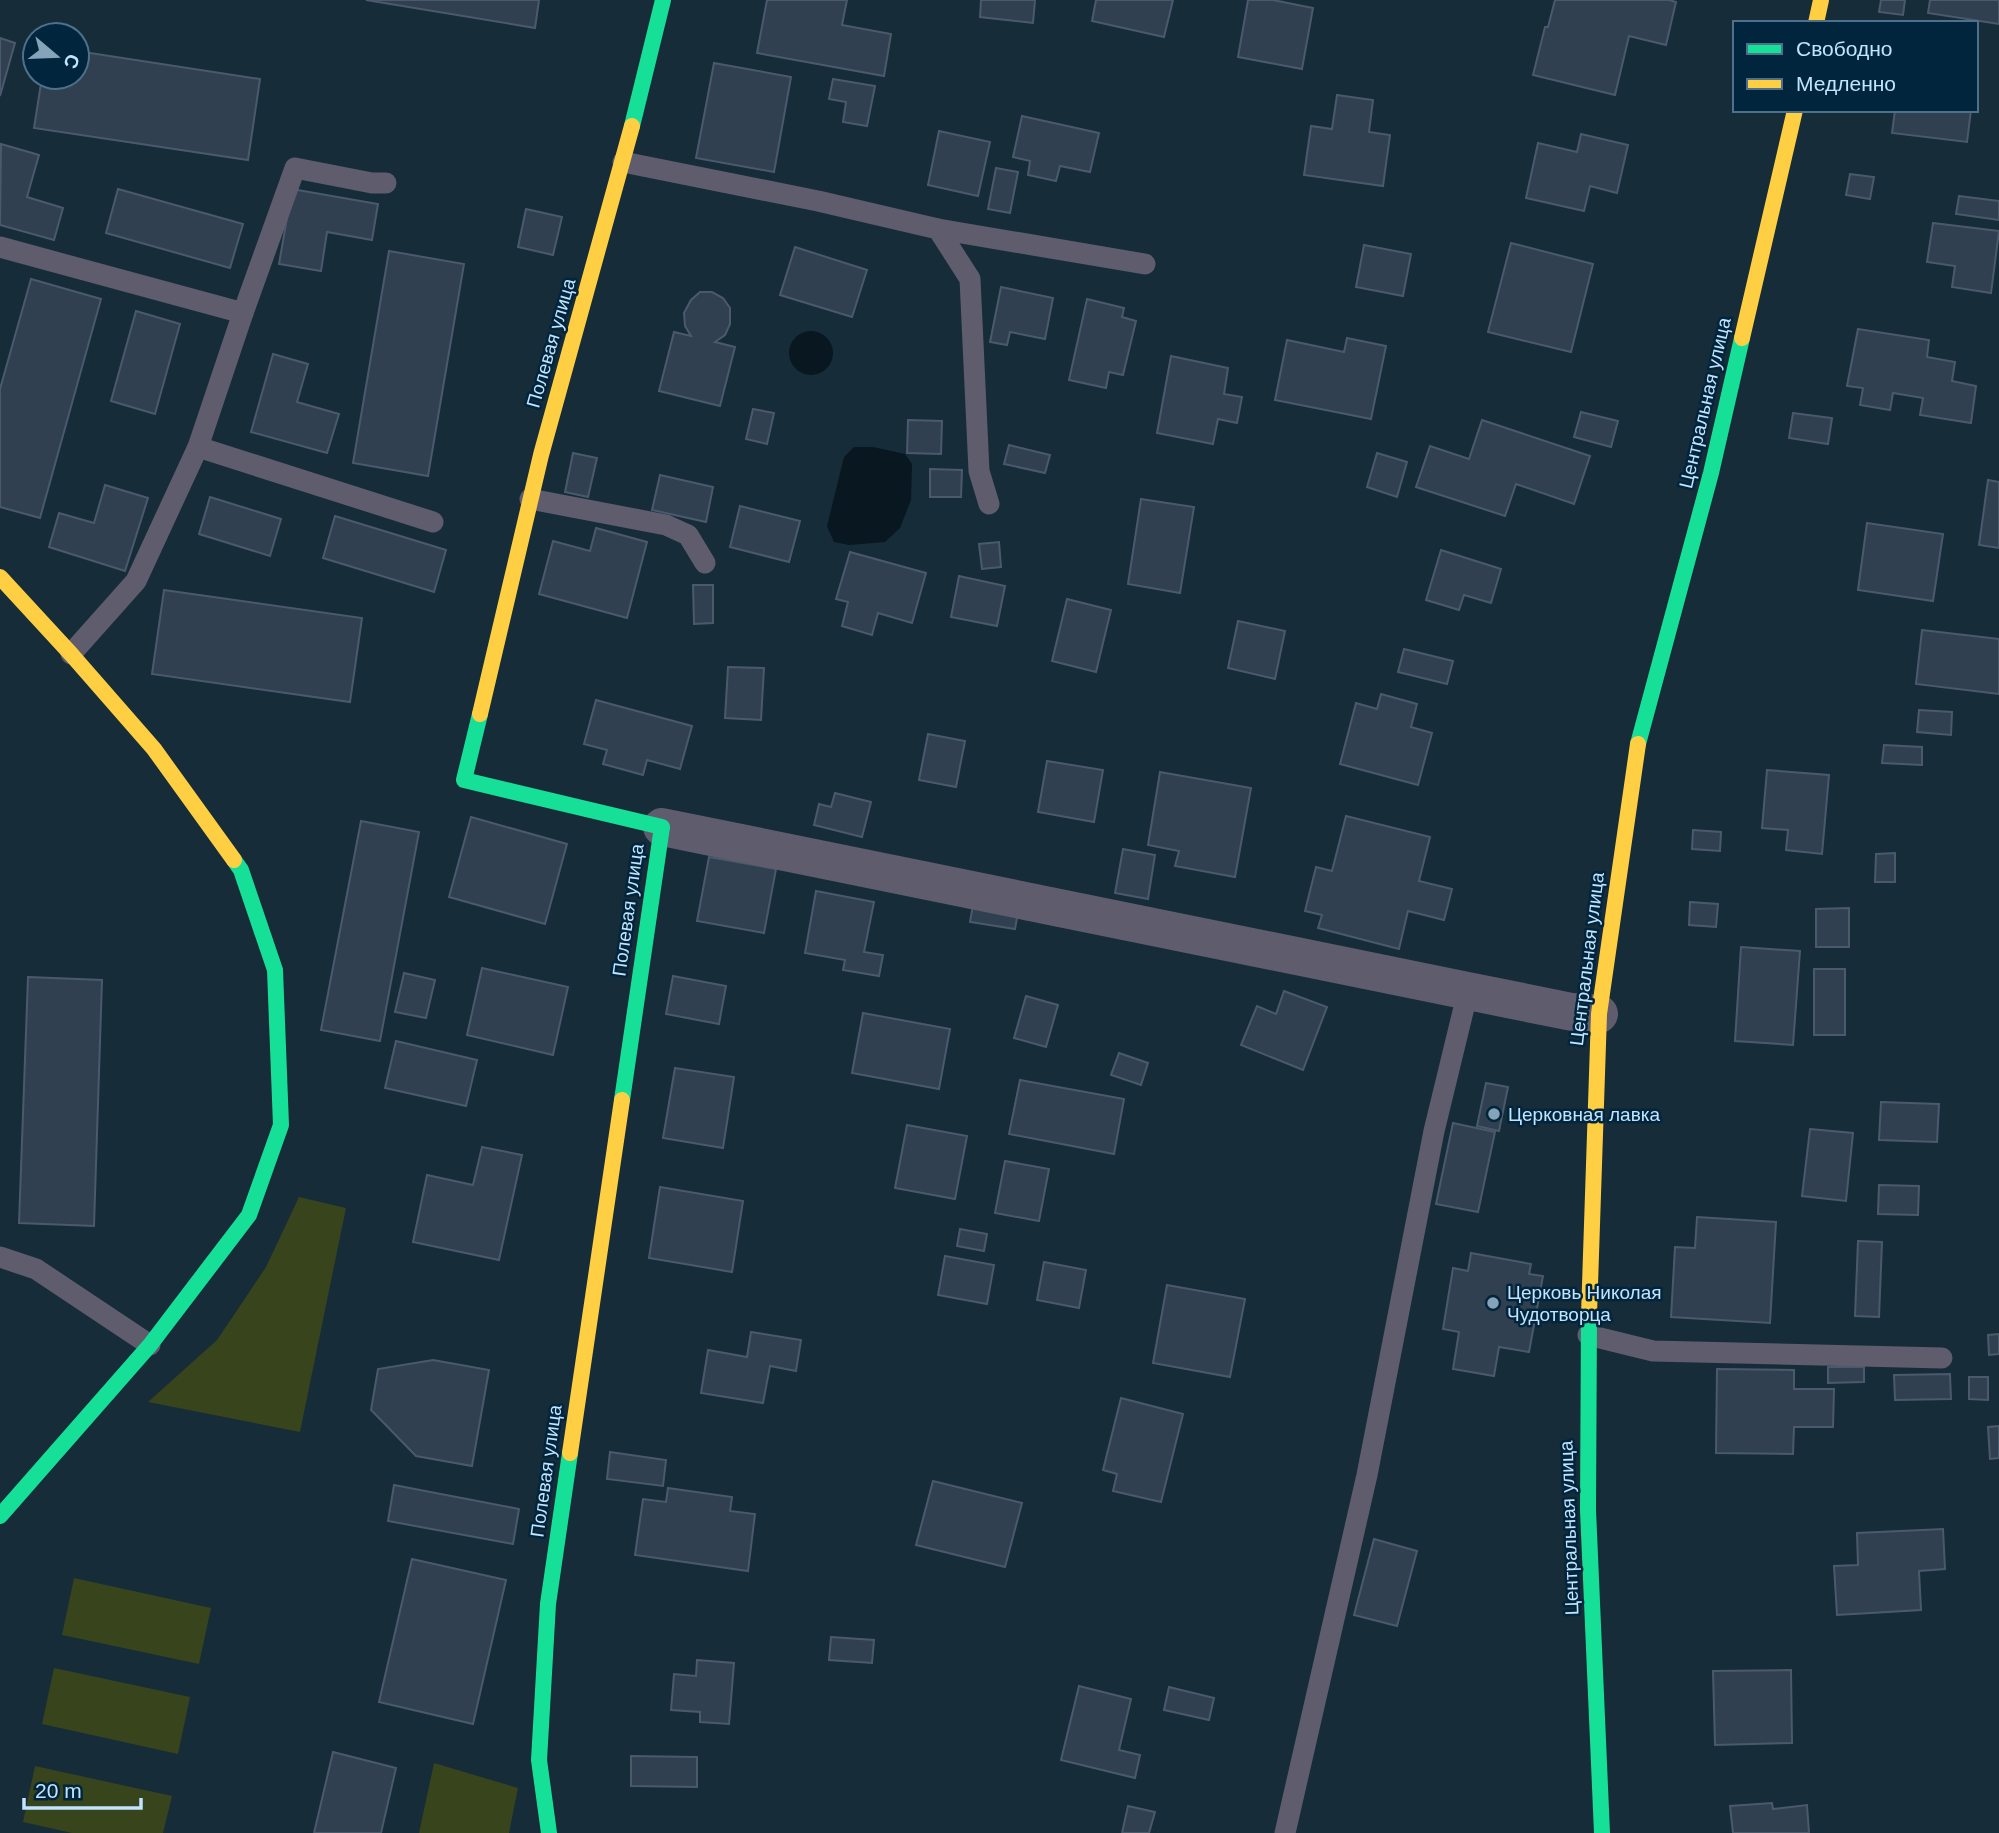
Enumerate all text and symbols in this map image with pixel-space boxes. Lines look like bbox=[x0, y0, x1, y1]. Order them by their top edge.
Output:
north arrow bbox=[21, 21, 91, 91]
legend bbox=[1733, 21, 1978, 112]
text: Свободно bbox=[1796, 37, 1893, 60]
text: С bbox=[59, 51, 84, 72]
text: Медленно bbox=[1796, 72, 1896, 95]
street label: Полевая улица bbox=[522, 275, 580, 410]
street label: Центральная улица bbox=[1675, 315, 1735, 491]
street label: Полевая улица bbox=[608, 842, 648, 978]
street label: Центральная улица bbox=[1566, 871, 1608, 1047]
place label: Церковная лавка bbox=[1508, 1104, 1660, 1125]
marker: Церковная лавка bbox=[1486, 1106, 1502, 1122]
place label: Церковь Николая Чудотворца bbox=[1507, 1282, 1662, 1325]
marker: Церковь Николая Чудотворца bbox=[1485, 1295, 1501, 1311]
street label: Полевая улица bbox=[526, 1403, 566, 1539]
street label: Центральная улица bbox=[1555, 1440, 1583, 1616]
scale bar bbox=[24, 1766, 142, 1810]
text: 20 m bbox=[35, 1779, 82, 1802]

